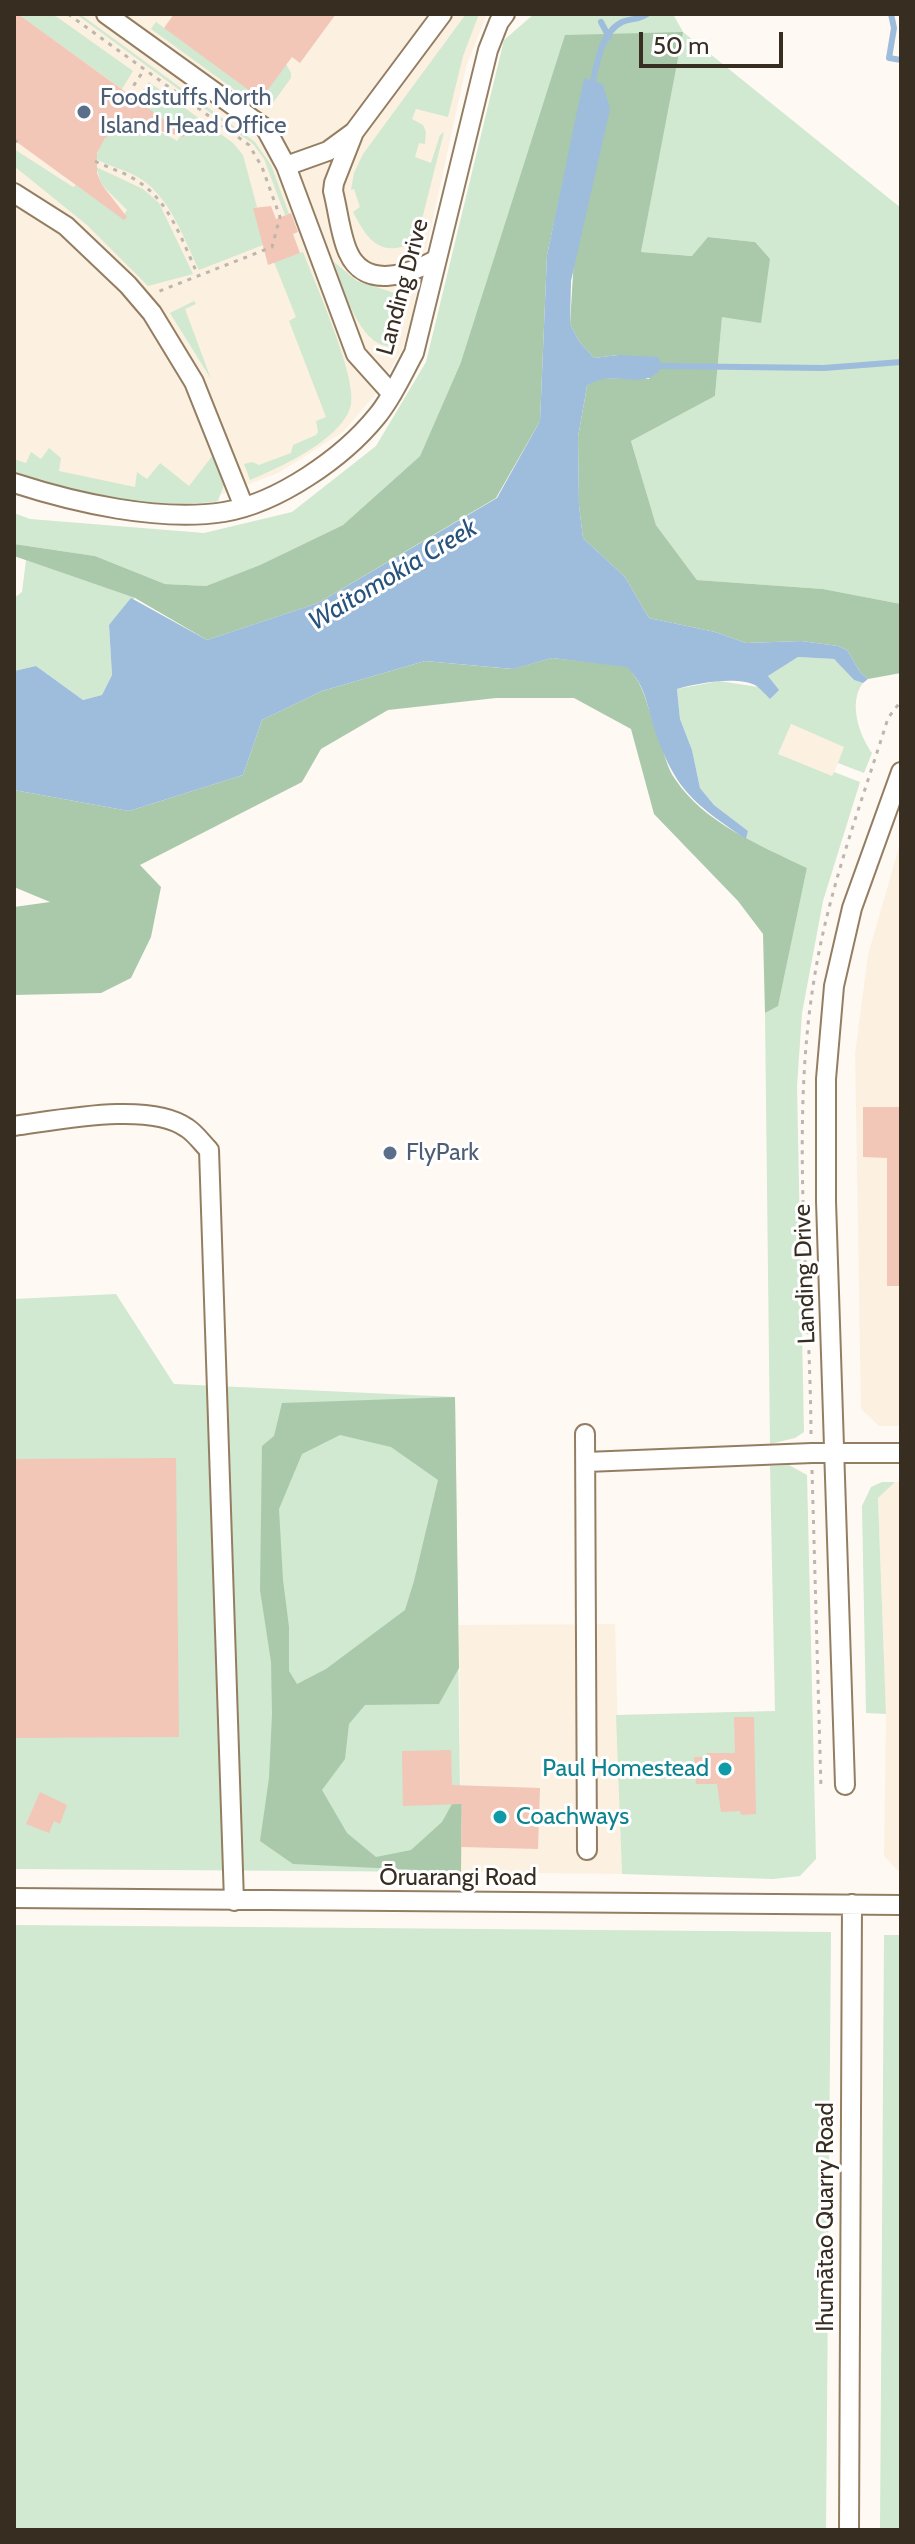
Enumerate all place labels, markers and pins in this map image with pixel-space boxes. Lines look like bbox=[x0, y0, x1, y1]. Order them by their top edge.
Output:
place label: Foodstuffs North Island Head Office bbox=[100, 84, 287, 140]
marker: Foodstuffs North Island Head Office bbox=[75, 103, 93, 121]
place label: FlyPark bbox=[406, 1139, 479, 1167]
marker: FlyPark bbox=[381, 1144, 399, 1162]
place label: Paul Homestead bbox=[542, 1755, 709, 1783]
marker: Paul Homestead bbox=[716, 1760, 734, 1778]
place label: Coachways bbox=[516, 1803, 629, 1831]
marker: Coachways bbox=[491, 1808, 509, 1826]

